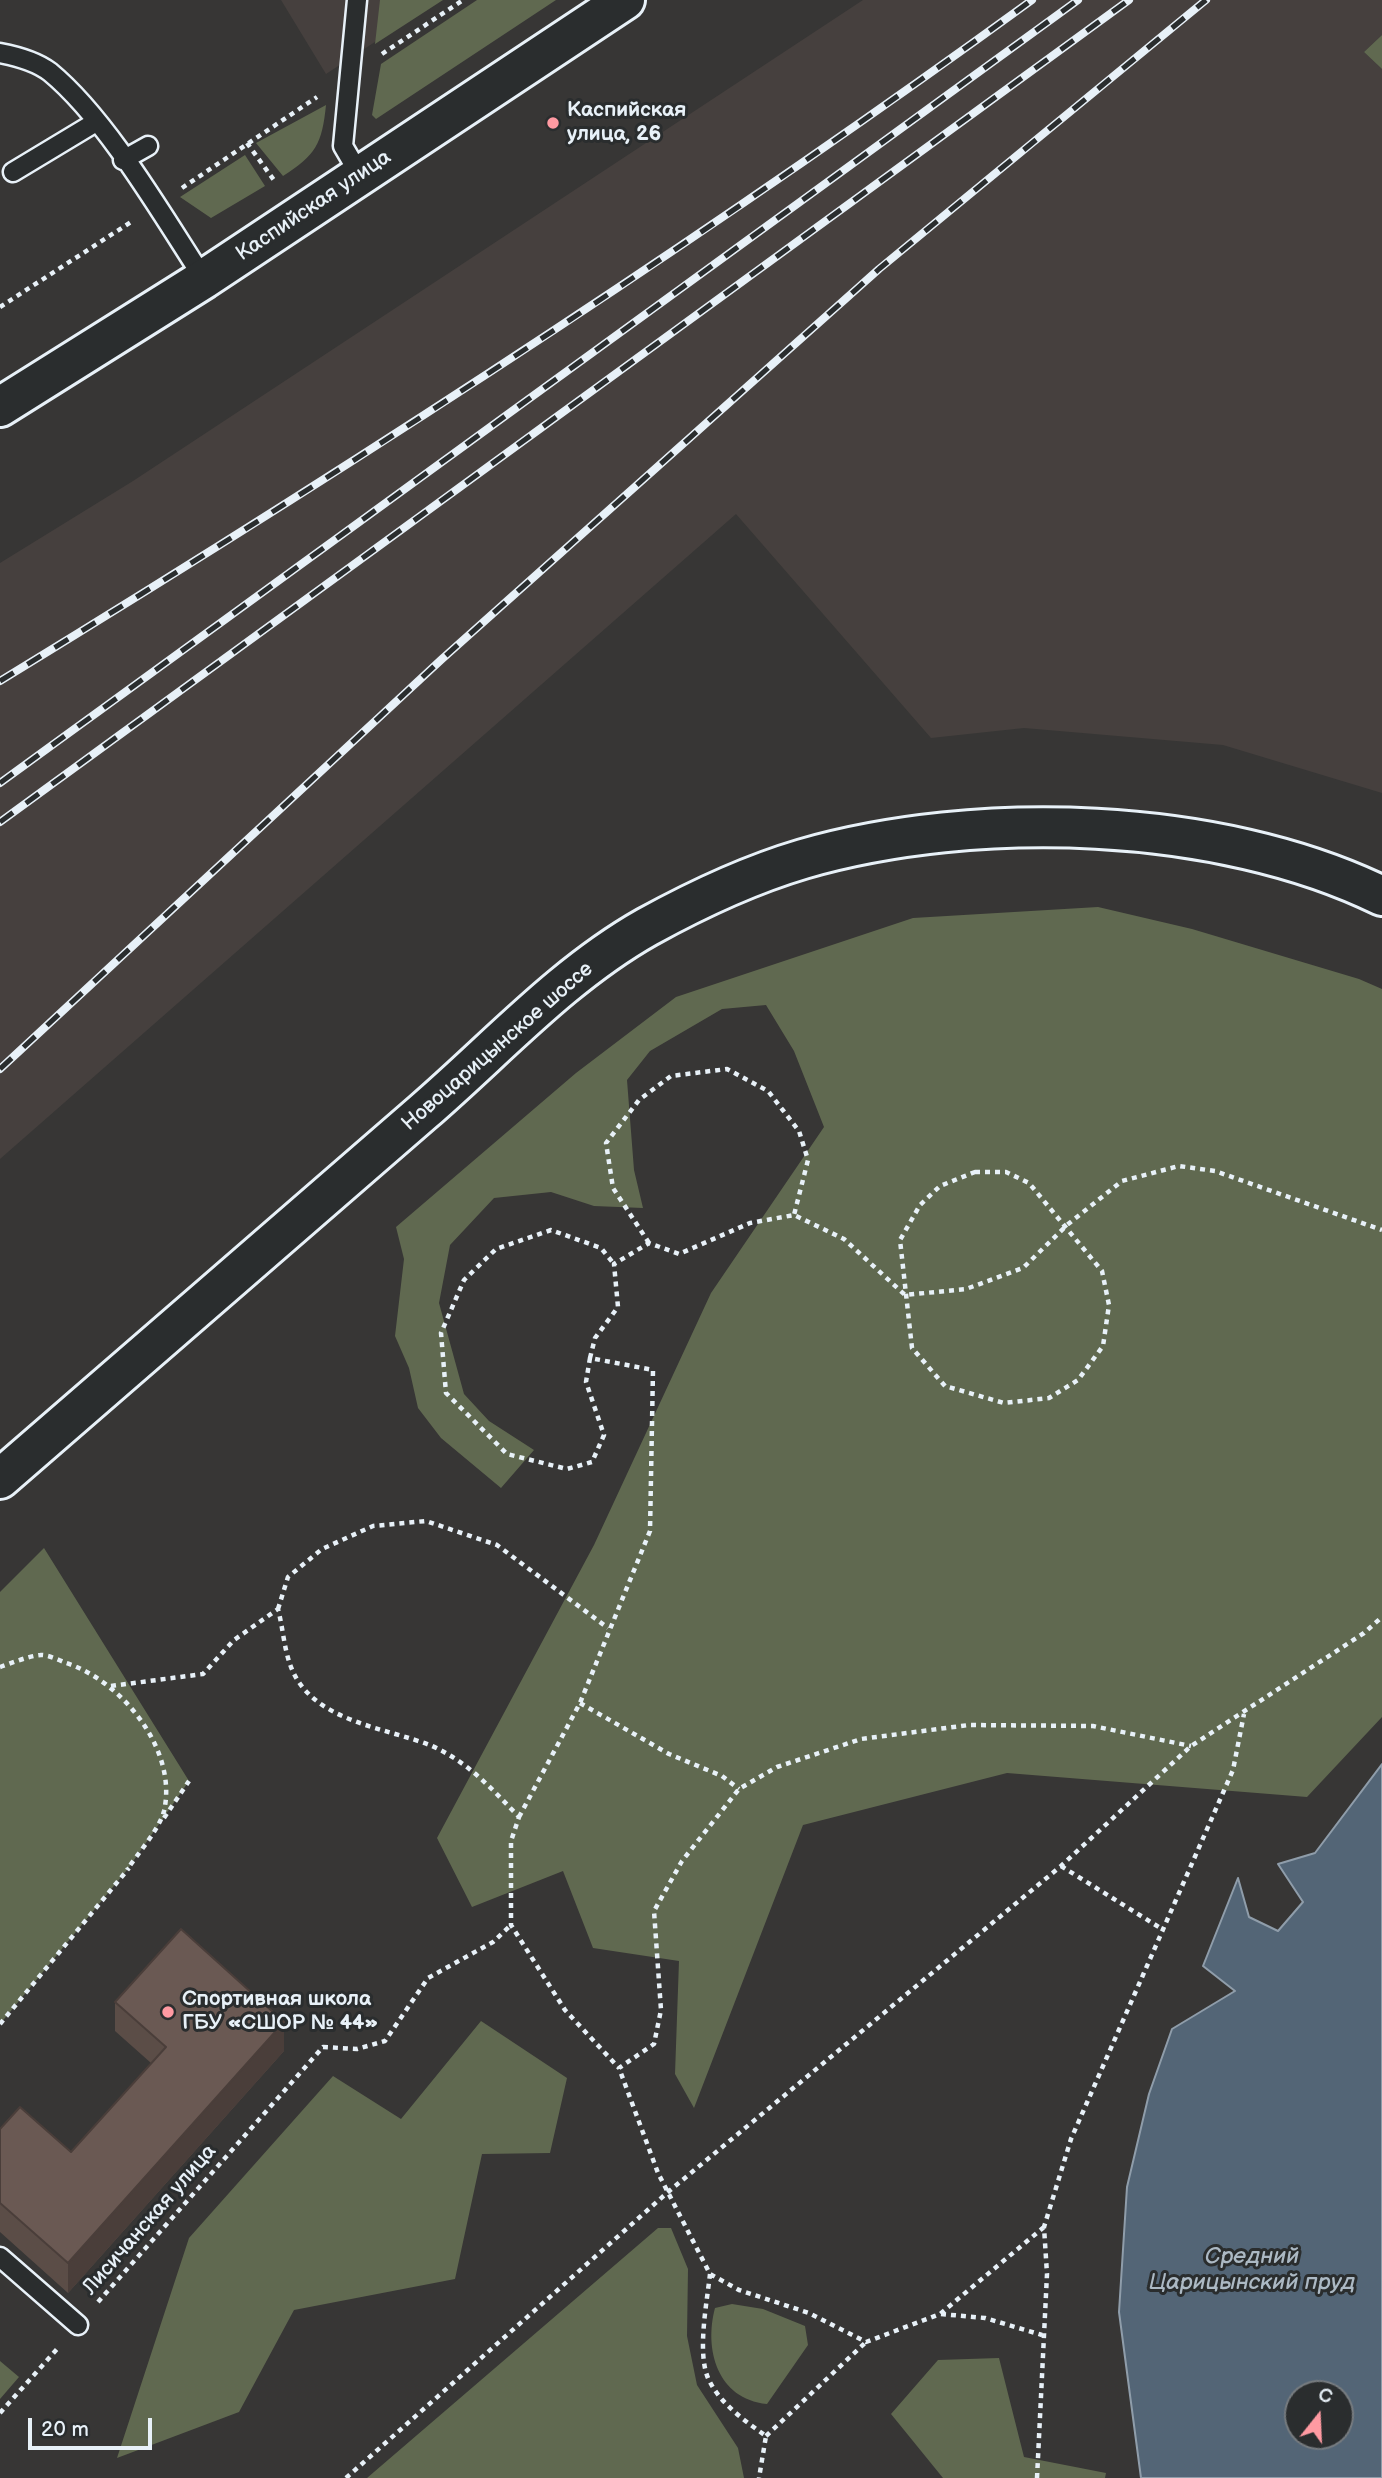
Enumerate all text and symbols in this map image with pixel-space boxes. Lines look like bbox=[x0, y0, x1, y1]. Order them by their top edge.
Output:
place label: Каспийская улица, 26 bbox=[567, 98, 686, 148]
marker: Каспийская улица, 26 bbox=[545, 115, 561, 131]
street label: Каспийская улица bbox=[232, 145, 396, 267]
street label: Новоцарицынское шоссе bbox=[397, 957, 599, 1137]
place label: Спортивная школа ГБУ «СШОР № 44» bbox=[182, 1987, 378, 2037]
marker: Спортивная школа ГБУ «СШОР № 44» bbox=[160, 2004, 176, 2020]
street label: Лисичанская улица bbox=[78, 2140, 222, 2300]
water label: Средний Царицынский пруд bbox=[1149, 2243, 1355, 2297]
north arrow bbox=[1284, 2380, 1354, 2450]
text: С bbox=[1315, 2383, 1335, 2409]
scale bar bbox=[32, 2404, 156, 2448]
text: 20 m bbox=[41, 2417, 89, 2442]

